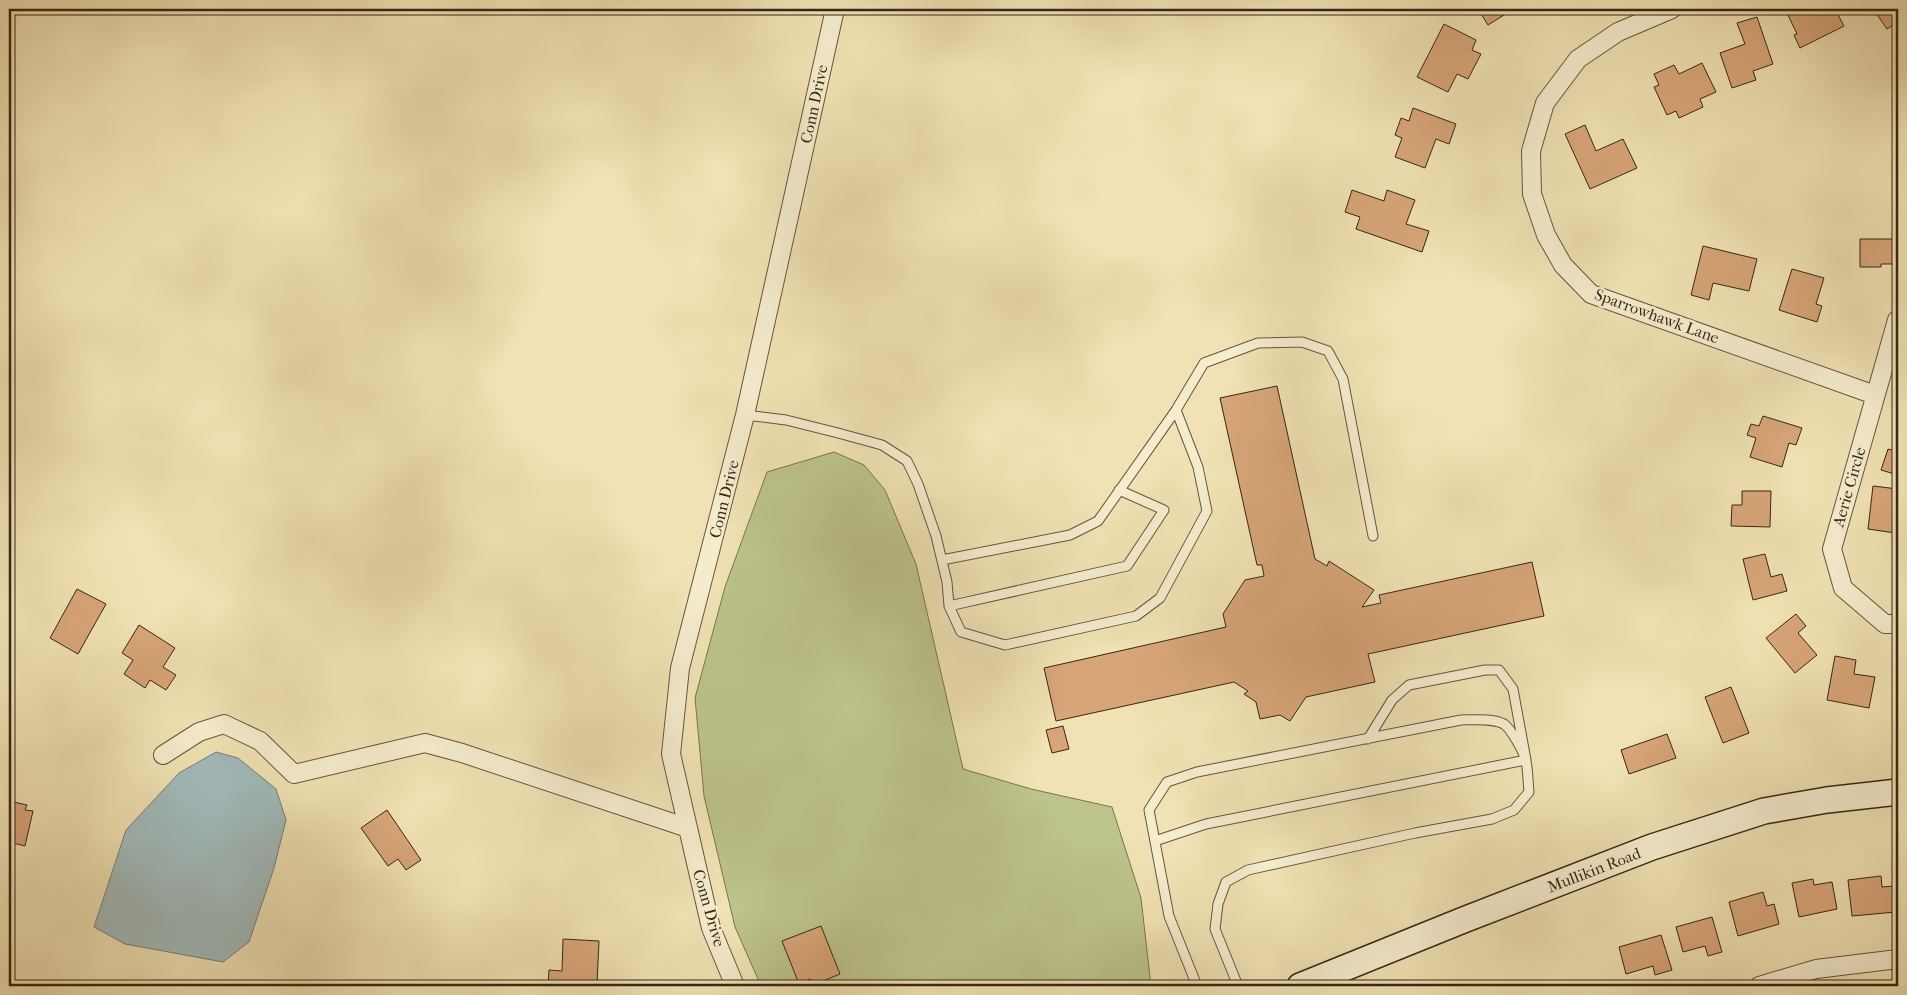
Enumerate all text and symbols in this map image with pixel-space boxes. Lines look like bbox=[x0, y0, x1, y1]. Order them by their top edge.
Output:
street label: Conn Drive bbox=[796, 63, 832, 145]
street label: Sparrowhawk Lane bbox=[1592, 285, 1722, 347]
street label: Aerie Circle bbox=[1828, 445, 1870, 530]
street label: Conn Drive bbox=[705, 458, 743, 540]
street label: Mullikin Road bbox=[1545, 843, 1644, 897]
street label: Conn Drive bbox=[689, 867, 729, 949]

